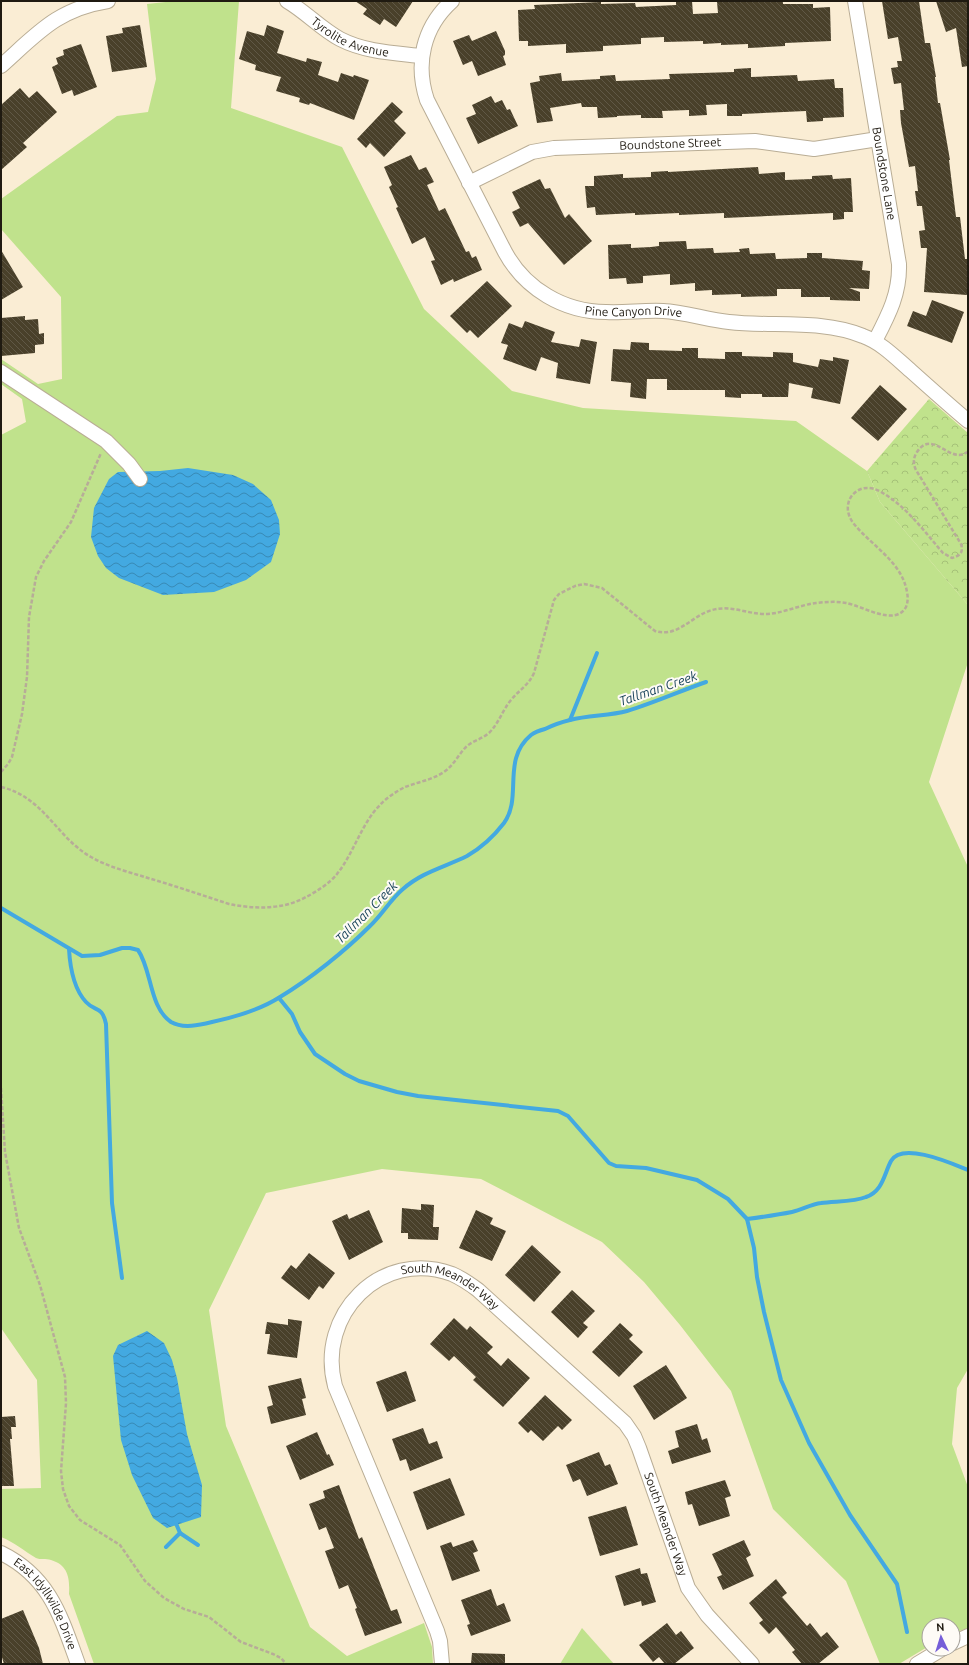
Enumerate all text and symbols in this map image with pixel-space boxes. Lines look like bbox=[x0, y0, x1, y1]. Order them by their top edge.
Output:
street label: Tyrolite Avenue bbox=[309, 14, 390, 59]
street label: Boundstone Lane bbox=[870, 126, 899, 221]
street label: Boundstone Street bbox=[619, 135, 722, 152]
street label: Pine Canyon Drive bbox=[584, 303, 683, 319]
water label: Tallman Creek bbox=[617, 668, 699, 708]
water label: Tallman Creek bbox=[332, 878, 400, 946]
street label: South Meander Way bbox=[399, 1261, 502, 1312]
street label: South Meander Way bbox=[642, 1471, 690, 1577]
street label: East Idyllwilde Drive bbox=[12, 1555, 79, 1652]
north arrow bbox=[921, 1617, 961, 1657]
text: N bbox=[936, 1621, 945, 1633]

